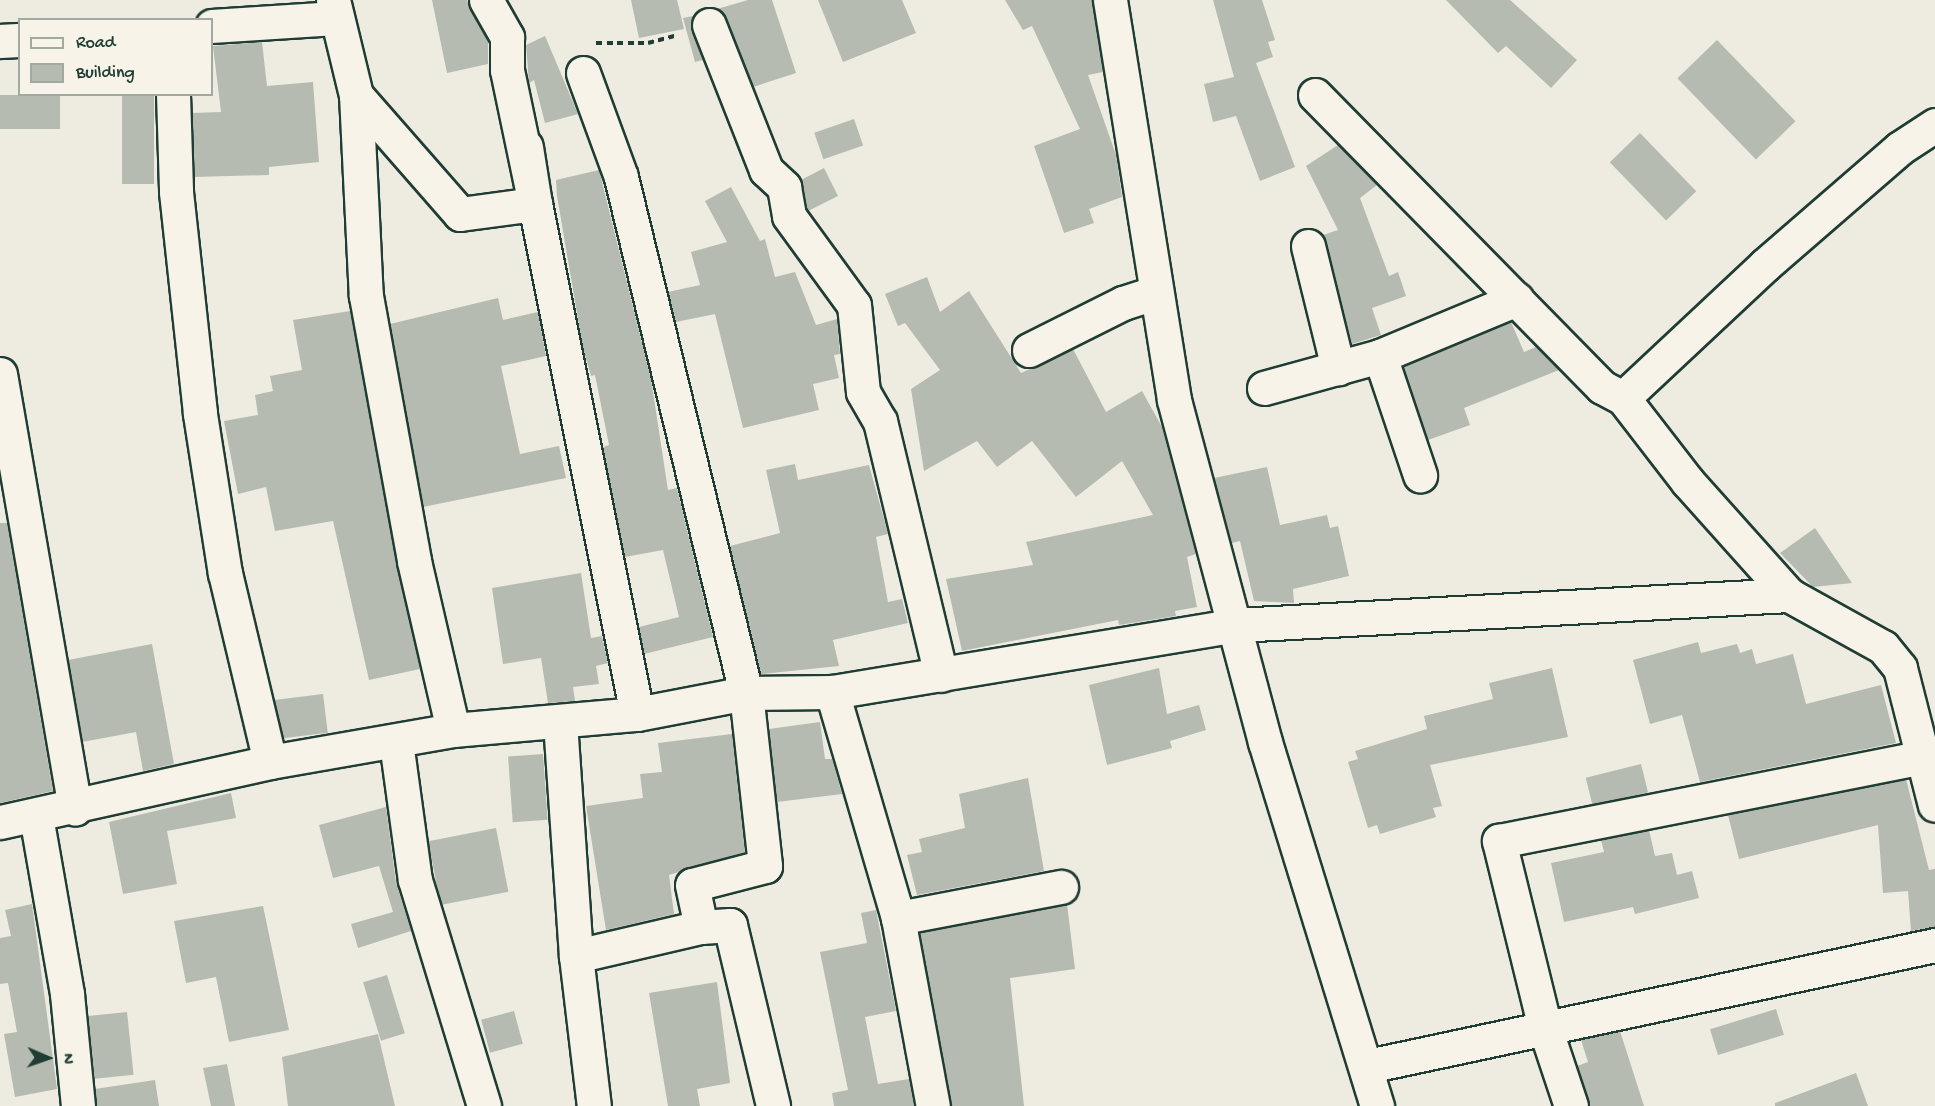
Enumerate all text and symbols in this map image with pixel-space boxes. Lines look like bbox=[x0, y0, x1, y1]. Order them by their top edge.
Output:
legend bbox=[18, 18, 213, 96]
text: Road bbox=[76, 33, 115, 54]
text: Building bbox=[76, 63, 135, 84]
north arrow bbox=[18, 1028, 78, 1088]
text: N bbox=[57, 1053, 76, 1064]

